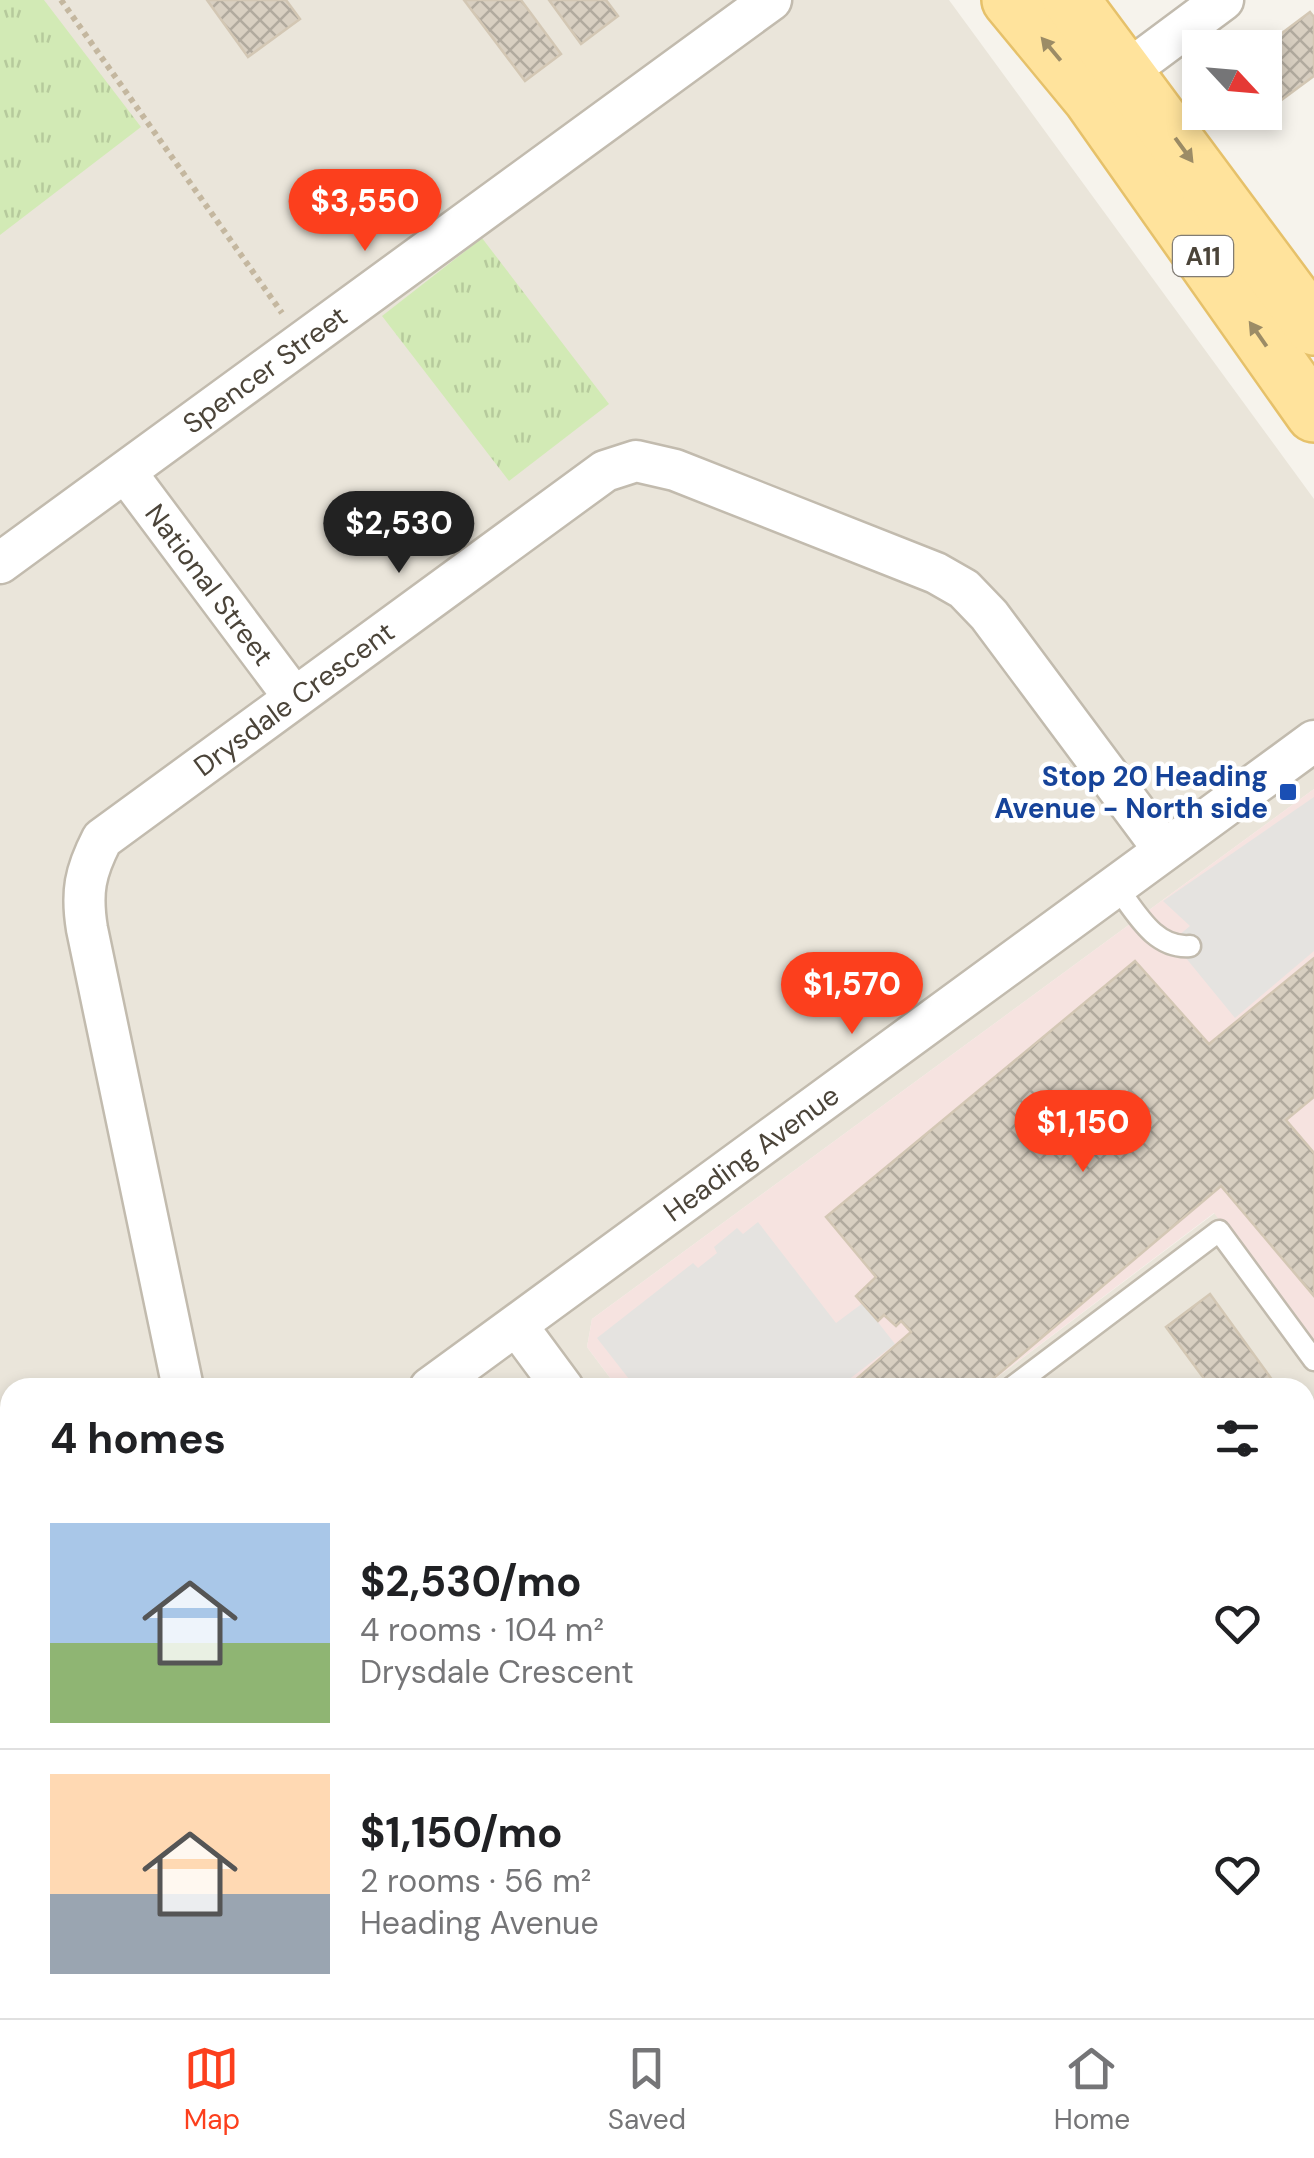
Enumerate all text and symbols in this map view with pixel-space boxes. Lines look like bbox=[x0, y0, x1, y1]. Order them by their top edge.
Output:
north arrow bbox=[1182, 30, 1282, 130]
map controls bbox=[1182, 30, 1282, 130]
one-way arrow bbox=[1041, 36, 1062, 61]
one-way arrow bbox=[1174, 137, 1193, 163]
pin: $3,550 bbox=[284, 169, 446, 254]
text: $3,550 bbox=[311, 180, 419, 222]
road number: A11 bbox=[1173, 236, 1233, 276]
street label: Spencer Street bbox=[175, 297, 355, 442]
one-way arrow bbox=[1249, 321, 1268, 347]
pin: $2,530 bbox=[318, 491, 480, 576]
street label: National Street bbox=[137, 496, 282, 673]
text: $2,530 bbox=[345, 502, 453, 544]
street label: Drysdale Crescent bbox=[186, 613, 402, 784]
place label: Stop 20 Heading Avenue - North side bbox=[994, 758, 1268, 827]
marker: Stop 20 Heading Avenue - North side bbox=[1277, 781, 1299, 803]
pin: $1,570 bbox=[771, 952, 933, 1037]
text: $1,570 bbox=[803, 963, 901, 1005]
street label: Heading Avenue bbox=[656, 1076, 846, 1230]
pin: $1,150 bbox=[1002, 1090, 1164, 1175]
text: $1,150 bbox=[1037, 1101, 1129, 1143]
text: 4 homes bbox=[50, 1411, 226, 1466]
icon: filters bbox=[1210, 1411, 1265, 1466]
text: $2,530/mo bbox=[360, 1554, 582, 1609]
icon: home bbox=[130, 1563, 250, 1683]
icon: heart bbox=[1210, 1596, 1265, 1651]
text: 4 rooms · 104 m² bbox=[360, 1609, 604, 1651]
text: Drysdale Crescent bbox=[360, 1651, 634, 1693]
text: $1,150/mo bbox=[360, 1805, 563, 1860]
icon: home bbox=[130, 1814, 250, 1934]
icon: heart bbox=[1210, 1847, 1265, 1902]
text: 2 rooms · 56 m² bbox=[360, 1860, 591, 1902]
text: Heading Avenue bbox=[360, 1902, 599, 1944]
tab: Map bbox=[184, 2041, 240, 2138]
tab: Saved bbox=[608, 2041, 686, 2138]
tab: Home bbox=[1054, 2041, 1130, 2138]

